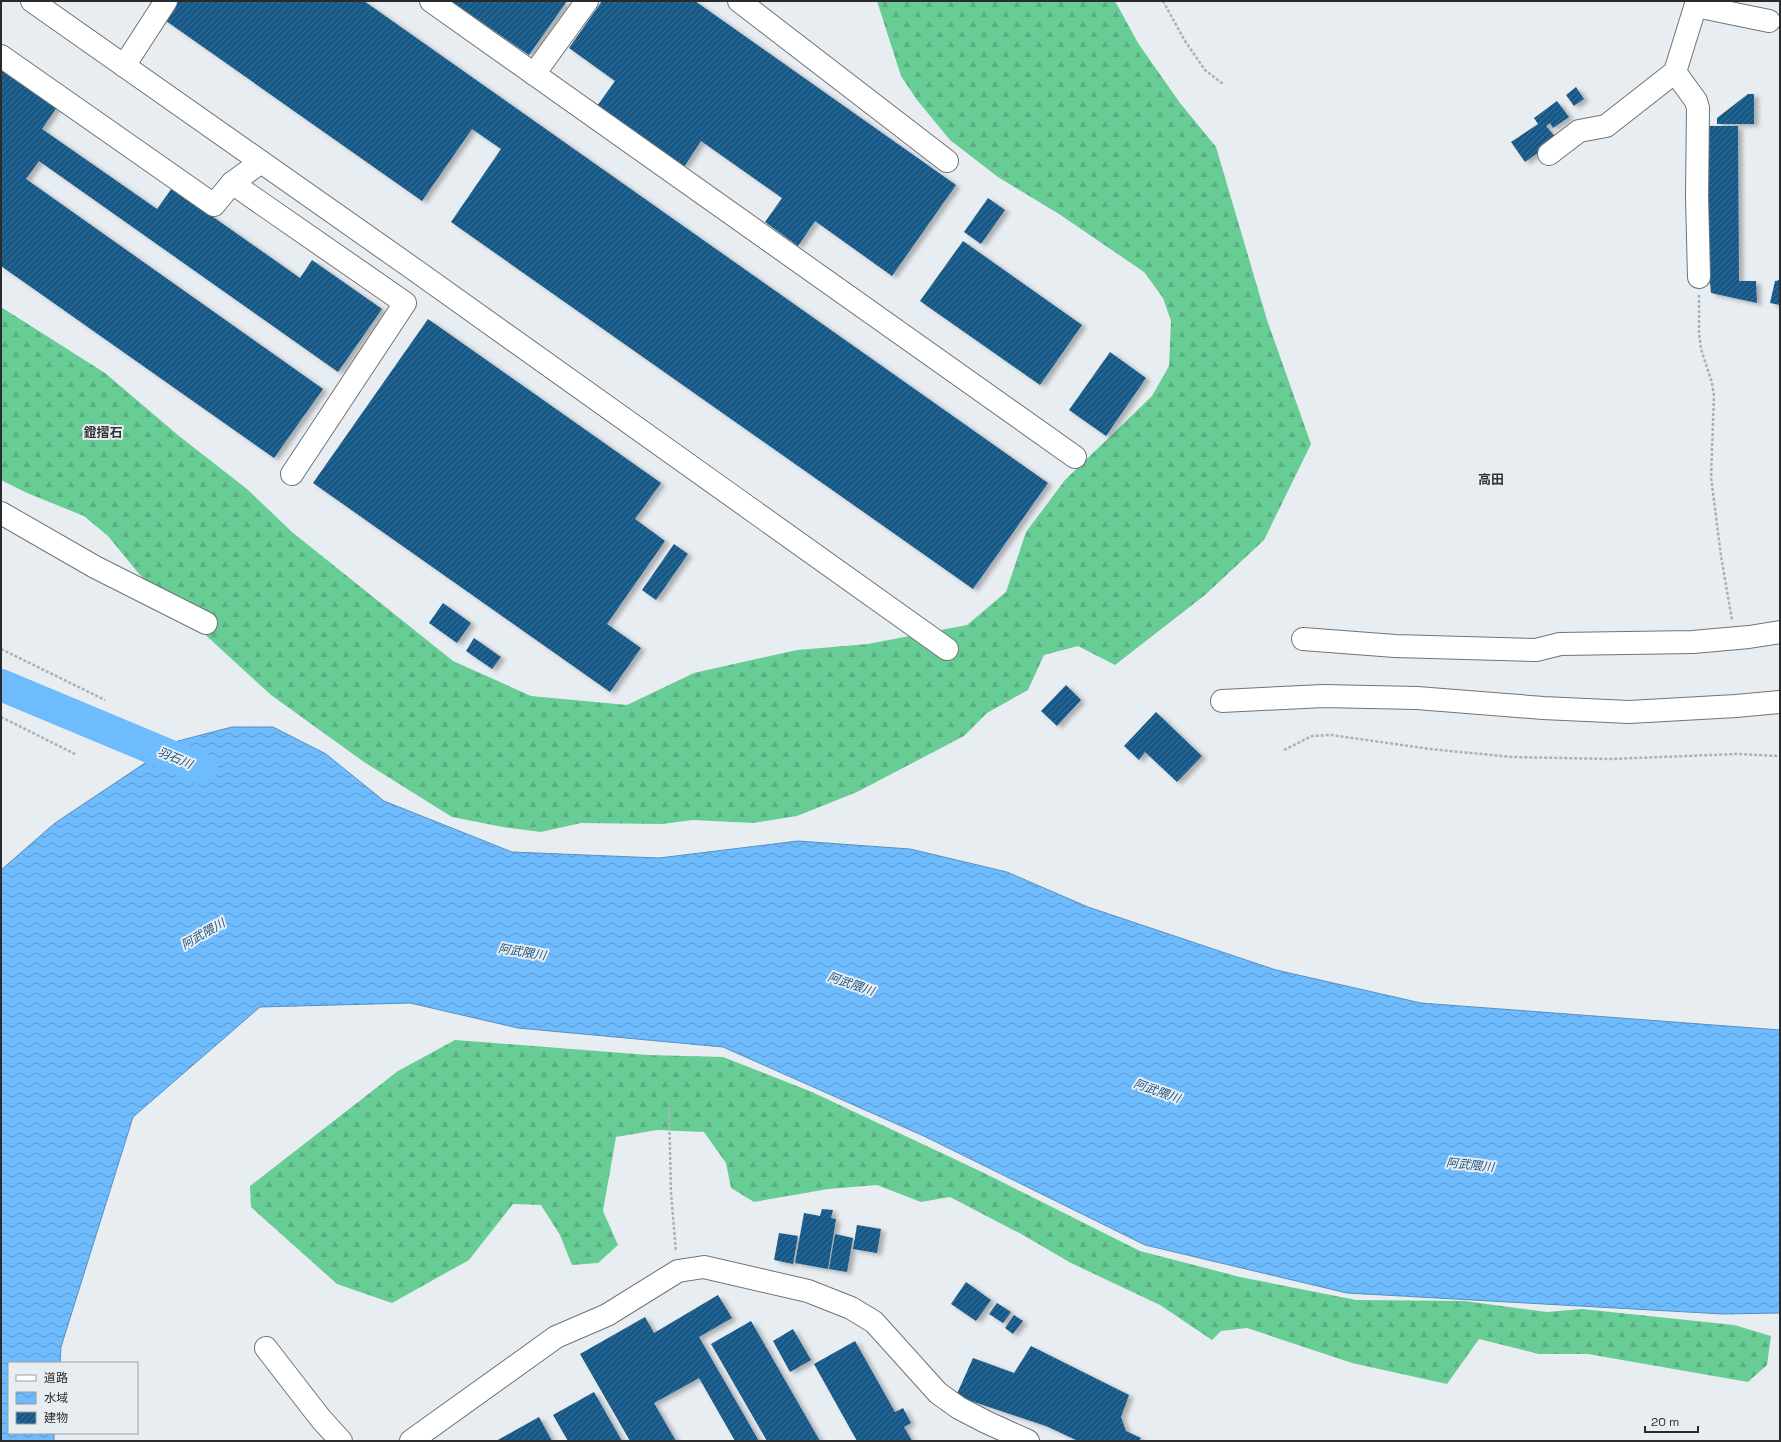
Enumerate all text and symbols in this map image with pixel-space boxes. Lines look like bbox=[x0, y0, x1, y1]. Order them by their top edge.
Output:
district label: 鐙摺石 bbox=[83, 424, 123, 441]
district label: 高田 bbox=[1478, 471, 1504, 488]
water label: 羽石川 bbox=[155, 744, 197, 773]
water label: 阿武隈川 bbox=[178, 914, 230, 953]
water label: 阿武隈川 bbox=[497, 940, 549, 964]
water label: 阿武隈川 bbox=[826, 969, 878, 1000]
water label: 阿武隈川 bbox=[1132, 1075, 1184, 1107]
water label: 阿武隈川 bbox=[1445, 1155, 1497, 1176]
legend bbox=[8, 1362, 138, 1434]
text: 道路 bbox=[44, 1370, 68, 1386]
text: 水域 bbox=[44, 1390, 68, 1406]
scale bar bbox=[1645, 1408, 1698, 1434]
text: 建物 bbox=[44, 1410, 68, 1426]
text: 20 m bbox=[1651, 1414, 1679, 1430]

